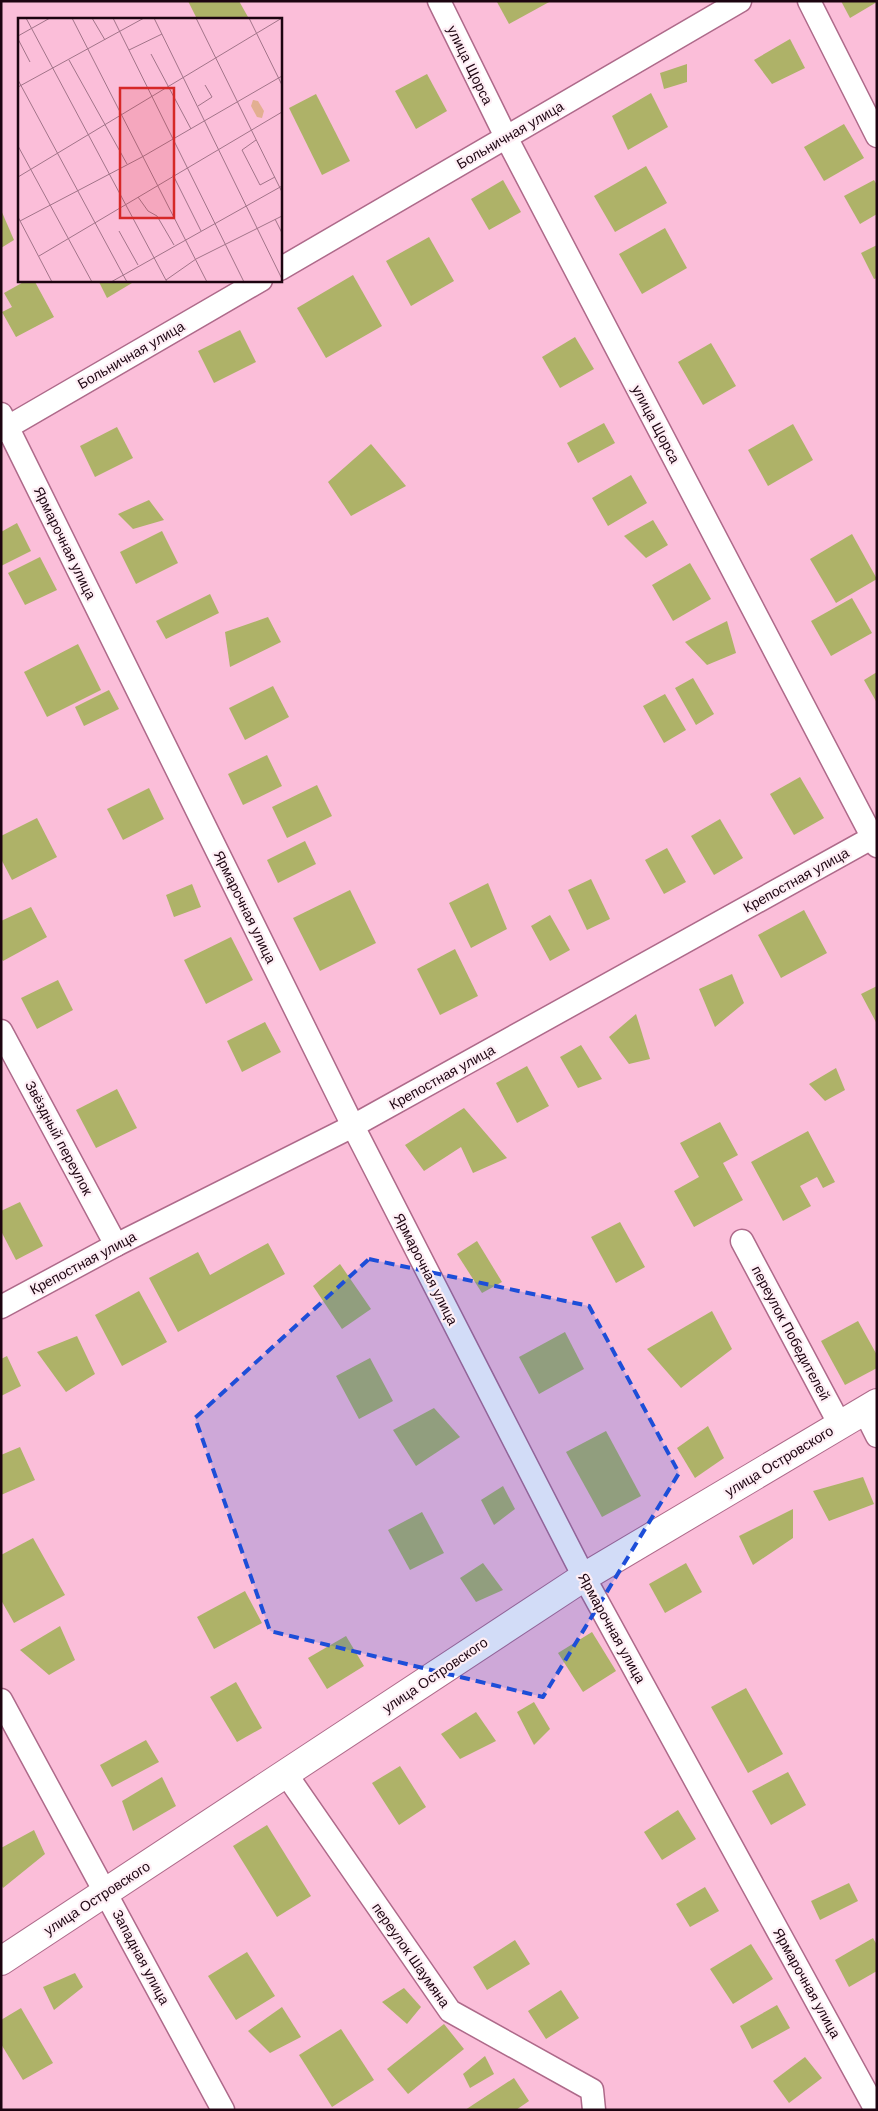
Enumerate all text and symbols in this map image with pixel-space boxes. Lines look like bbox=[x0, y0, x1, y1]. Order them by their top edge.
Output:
inset map bbox=[18, 18, 281, 281]
street label: улица Щорса bbox=[444, 23, 496, 107]
street label: Больничная улица bbox=[454, 98, 566, 172]
street label: Больничная улица bbox=[75, 318, 187, 392]
street label: улица Щорса bbox=[629, 382, 683, 466]
street label: Ярмарочная улица bbox=[31, 484, 99, 602]
street label: Крепостная улица bbox=[741, 844, 852, 916]
street label: Ярмарочная улица bbox=[211, 848, 279, 966]
street label: Крепостная улица bbox=[387, 1041, 498, 1113]
street label: Звёздный переулок bbox=[22, 1078, 96, 1199]
street label: Ярмарочная улица bbox=[391, 1210, 461, 1328]
street label: Крепостная улица bbox=[27, 1228, 139, 1298]
street label: переулок Победителей bbox=[749, 1263, 833, 1403]
street label: улица Островского bbox=[722, 1422, 836, 1500]
street label: Ярмарочная улица bbox=[575, 1570, 649, 1686]
street label: улица Островского bbox=[379, 1634, 491, 1716]
street label: улица Островского bbox=[41, 1858, 153, 1938]
street label: переулок Шаумяна bbox=[369, 1900, 453, 2010]
street label: Западная улица bbox=[109, 1907, 173, 2007]
street label: Ярмарочная улица bbox=[770, 1925, 844, 2041]

